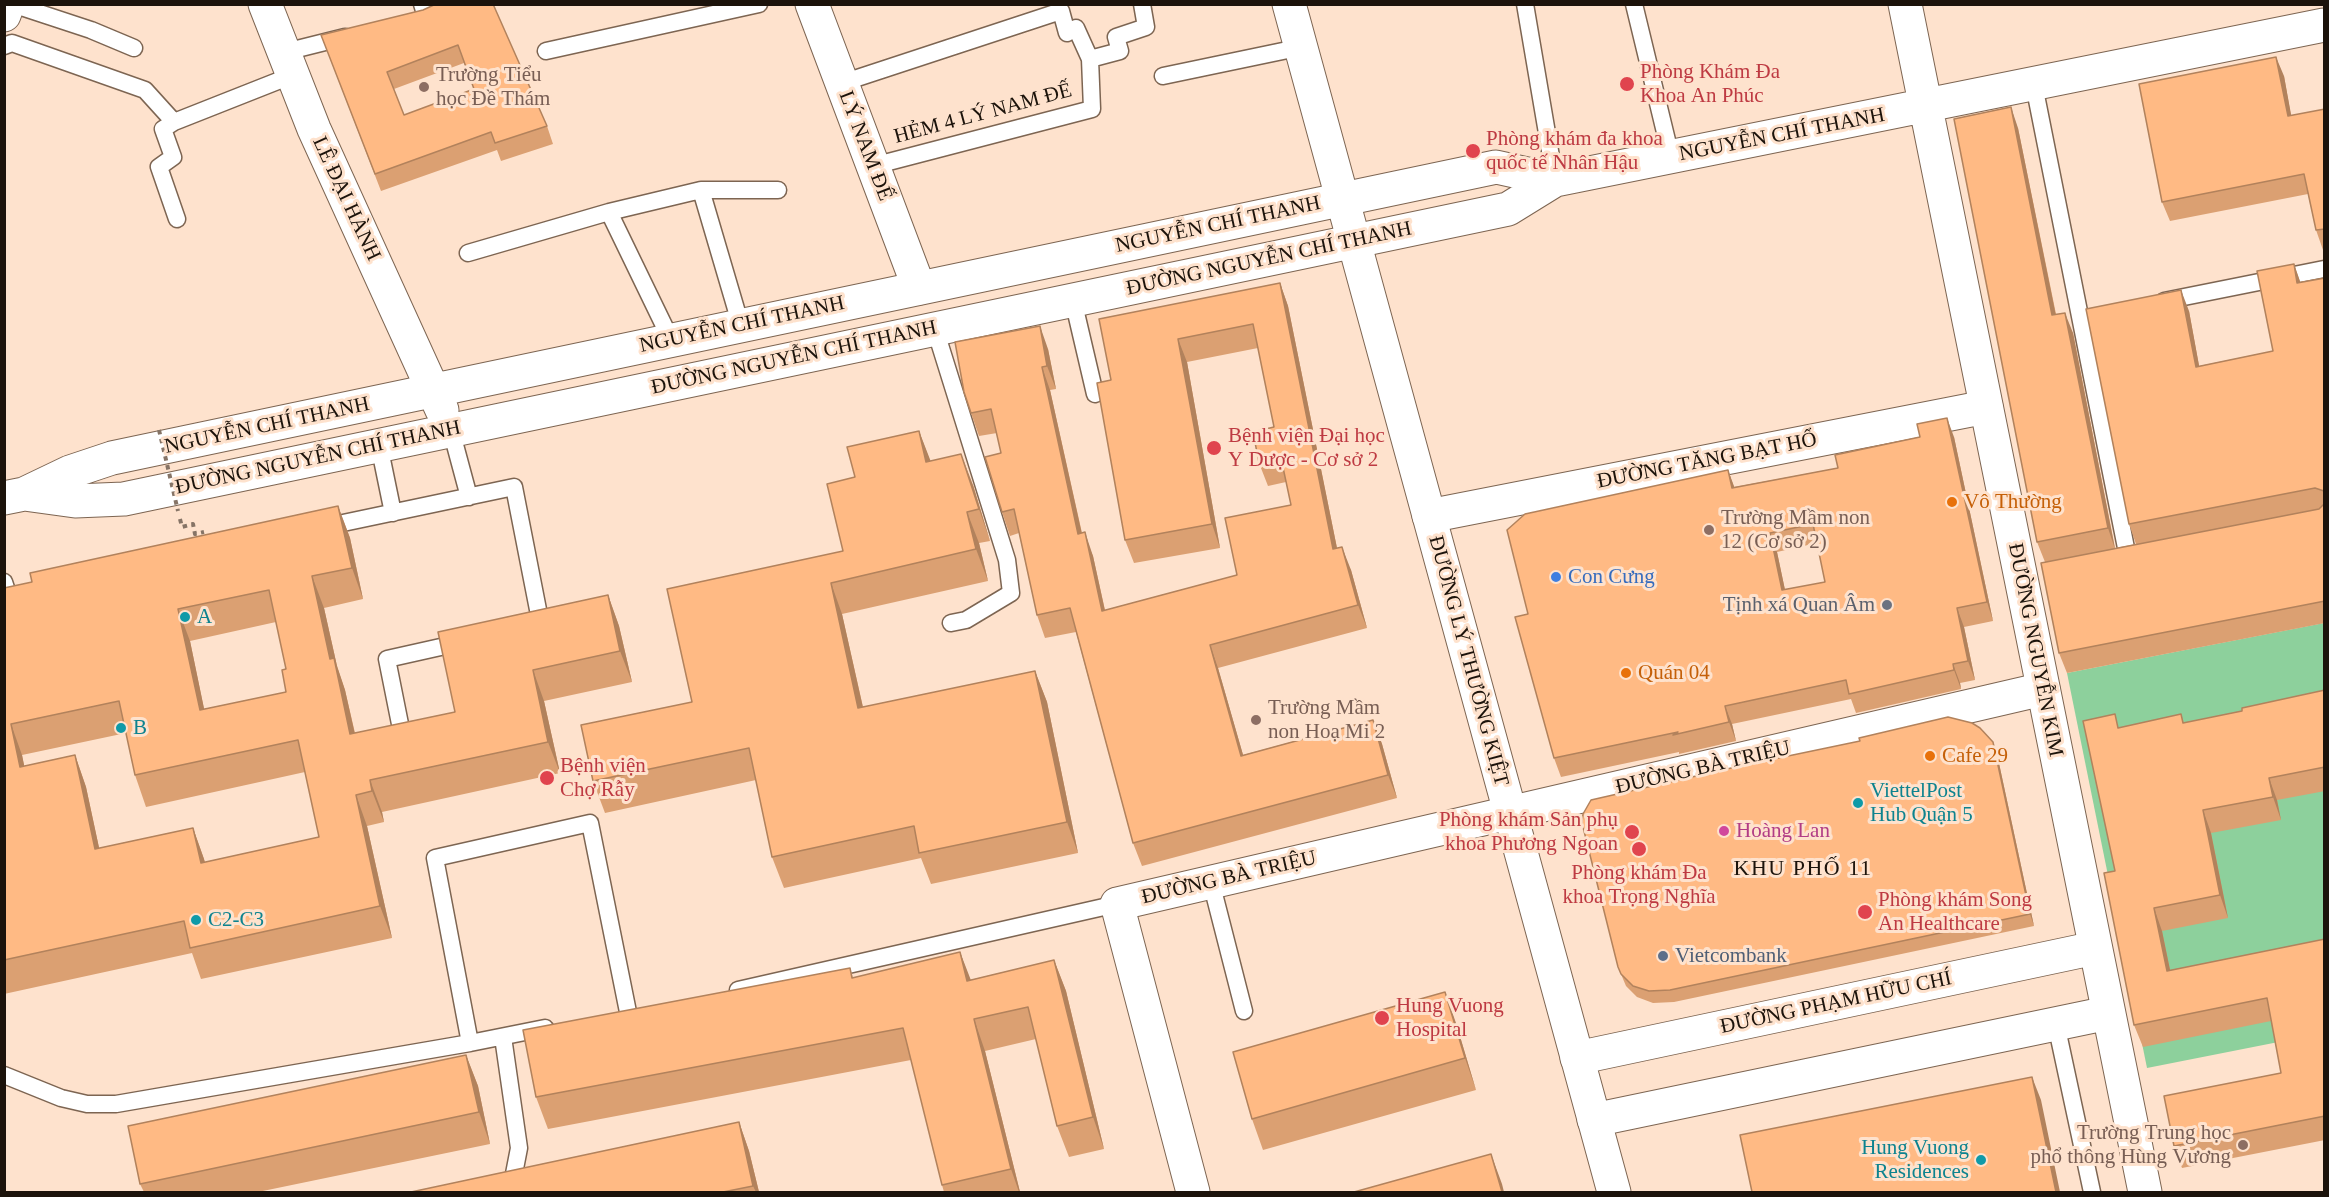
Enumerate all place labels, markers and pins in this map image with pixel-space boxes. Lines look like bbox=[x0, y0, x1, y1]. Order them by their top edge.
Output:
place label: Phòng Khám Đa Khoa An Phúc bbox=[1640, 59, 1780, 109]
place label: Trường Tiểu học Đề Thám bbox=[436, 62, 550, 112]
marker: Phòng Khám Đa Khoa An Phúc bbox=[1618, 75, 1636, 93]
marker: Trường Tiểu học Đề Thám bbox=[417, 80, 431, 94]
place label: Phòng khám đa khoa quốc tế Nhân Hậu bbox=[1486, 126, 1663, 176]
marker: Phòng khám đa khoa quốc tế Nhân Hậu bbox=[1464, 142, 1482, 160]
place label: Bệnh viện Đại học Y Dược - Cơ sở 2 bbox=[1228, 423, 1385, 473]
marker: Bệnh viện Đại học Y Dược - Cơ sở 2 bbox=[1205, 439, 1223, 457]
place label: Vô Thường bbox=[1964, 489, 2062, 515]
marker: Vô Thường bbox=[1945, 495, 1959, 509]
place label: Trường Mầm non 12 (Cơ sở 2) bbox=[1721, 505, 1870, 555]
marker: Trường Mầm non 12 (Cơ sở 2) bbox=[1702, 523, 1716, 537]
place label: Con Cưng bbox=[1568, 564, 1655, 590]
marker: Con Cưng bbox=[1549, 570, 1563, 584]
place label: Tịnh xá Quan Âm bbox=[1723, 592, 1875, 618]
marker: Tịnh xá Quan Âm bbox=[1880, 598, 1894, 612]
place label: A bbox=[197, 604, 212, 630]
marker: A bbox=[178, 610, 192, 624]
place label: Quán 04 bbox=[1638, 660, 1710, 686]
marker: Quán 04 bbox=[1619, 666, 1633, 680]
place label: Trường Mầm non Hoạ Mi 2 bbox=[1268, 695, 1385, 745]
marker: Trường Mầm non Hoạ Mi 2 bbox=[1249, 713, 1263, 727]
place label: B bbox=[133, 715, 147, 741]
marker: B bbox=[114, 721, 128, 735]
place label: Cafe 29 bbox=[1942, 743, 2008, 769]
marker: Cafe 29 bbox=[1923, 749, 1937, 763]
place label: Bệnh viện Chợ Rẫy bbox=[560, 753, 646, 803]
marker: Bệnh viện Chợ Rẫy bbox=[538, 769, 556, 787]
place label: ViettelPost Hub Quận 5 bbox=[1870, 778, 1973, 828]
marker: ViettelPost Hub Quận 5 bbox=[1851, 796, 1865, 810]
place label: Phòng khám Sản phụ khoa Phương Ngoan bbox=[1439, 807, 1618, 857]
place label: Hoàng Lan bbox=[1736, 818, 1830, 844]
marker: Phòng khám Sản phụ khoa Phương Ngoan bbox=[1623, 823, 1641, 841]
marker: Hoàng Lan bbox=[1717, 824, 1731, 838]
marker: Phòng khám Đa khoa Trọng Nghĩa bbox=[1630, 840, 1648, 858]
place label: Phòng khám Đa khoa Trọng Nghĩa bbox=[1562, 860, 1716, 910]
place label: Phòng khám Song An Healthcare bbox=[1878, 887, 2032, 937]
marker: Phòng khám Song An Healthcare bbox=[1856, 903, 1874, 921]
place label: C2-C3 bbox=[208, 907, 264, 933]
marker: C2-C3 bbox=[189, 913, 203, 927]
place label: Vietcombank bbox=[1675, 943, 1787, 969]
marker: Vietcombank bbox=[1656, 949, 1670, 963]
place label: Hung Vuong Hospital bbox=[1396, 993, 1504, 1043]
marker: Hung Vuong Hospital bbox=[1373, 1009, 1391, 1027]
place label: Trường Trung học phổ thông Hùng Vương bbox=[2031, 1120, 2231, 1170]
place label: Hung Vuong Residences bbox=[1861, 1135, 1969, 1185]
marker: Trường Trung học phổ thông Hùng Vương bbox=[2236, 1138, 2250, 1152]
marker: Hung Vuong Residences bbox=[1974, 1153, 1988, 1167]

